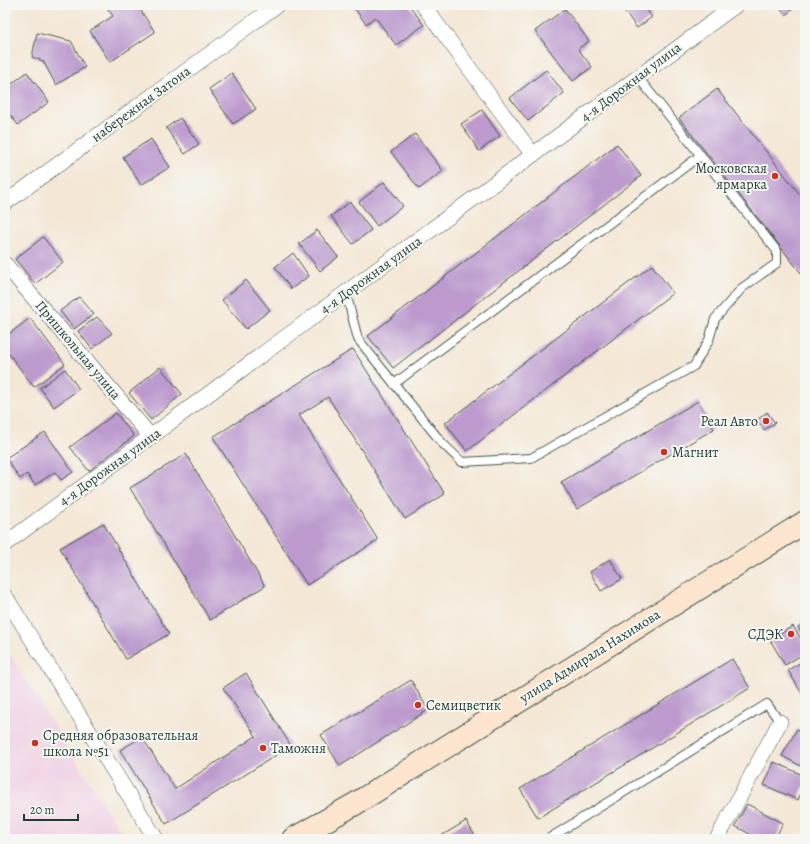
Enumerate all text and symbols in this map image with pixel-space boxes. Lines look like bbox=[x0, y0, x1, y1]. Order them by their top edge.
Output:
street label: 4-я Дорожная улица bbox=[577, 38, 686, 126]
street label: набережная Затона bbox=[88, 61, 195, 146]
place label: Московская ярмарка bbox=[695, 159, 768, 194]
marker: Московская ярмарка bbox=[770, 171, 780, 181]
street label: 4-я Дорожная улица bbox=[316, 231, 426, 318]
street label: Пришкольная улица bbox=[31, 296, 125, 404]
place label: Реал Авто bbox=[701, 412, 758, 431]
marker: Реал Авто bbox=[761, 416, 771, 426]
street label: 4-я Дорожная улица bbox=[55, 423, 165, 510]
place label: Магнит bbox=[672, 443, 719, 462]
marker: Магнит bbox=[659, 447, 669, 457]
street label: улица Адмирала Нахимова bbox=[515, 605, 664, 708]
place label: СДЭК bbox=[748, 625, 783, 644]
marker: СДЭК bbox=[786, 629, 796, 639]
place label: Семицветик bbox=[426, 696, 501, 715]
marker: Семицветик bbox=[413, 700, 423, 710]
place label: Средняя образовательная школа №51 bbox=[43, 726, 199, 761]
marker: Средняя образовательная школа №51 bbox=[30, 738, 40, 748]
place label: Таможня bbox=[271, 739, 326, 758]
marker: Таможня bbox=[258, 743, 268, 753]
scale bar bbox=[24, 796, 78, 822]
text: 20 m bbox=[30, 802, 54, 818]

